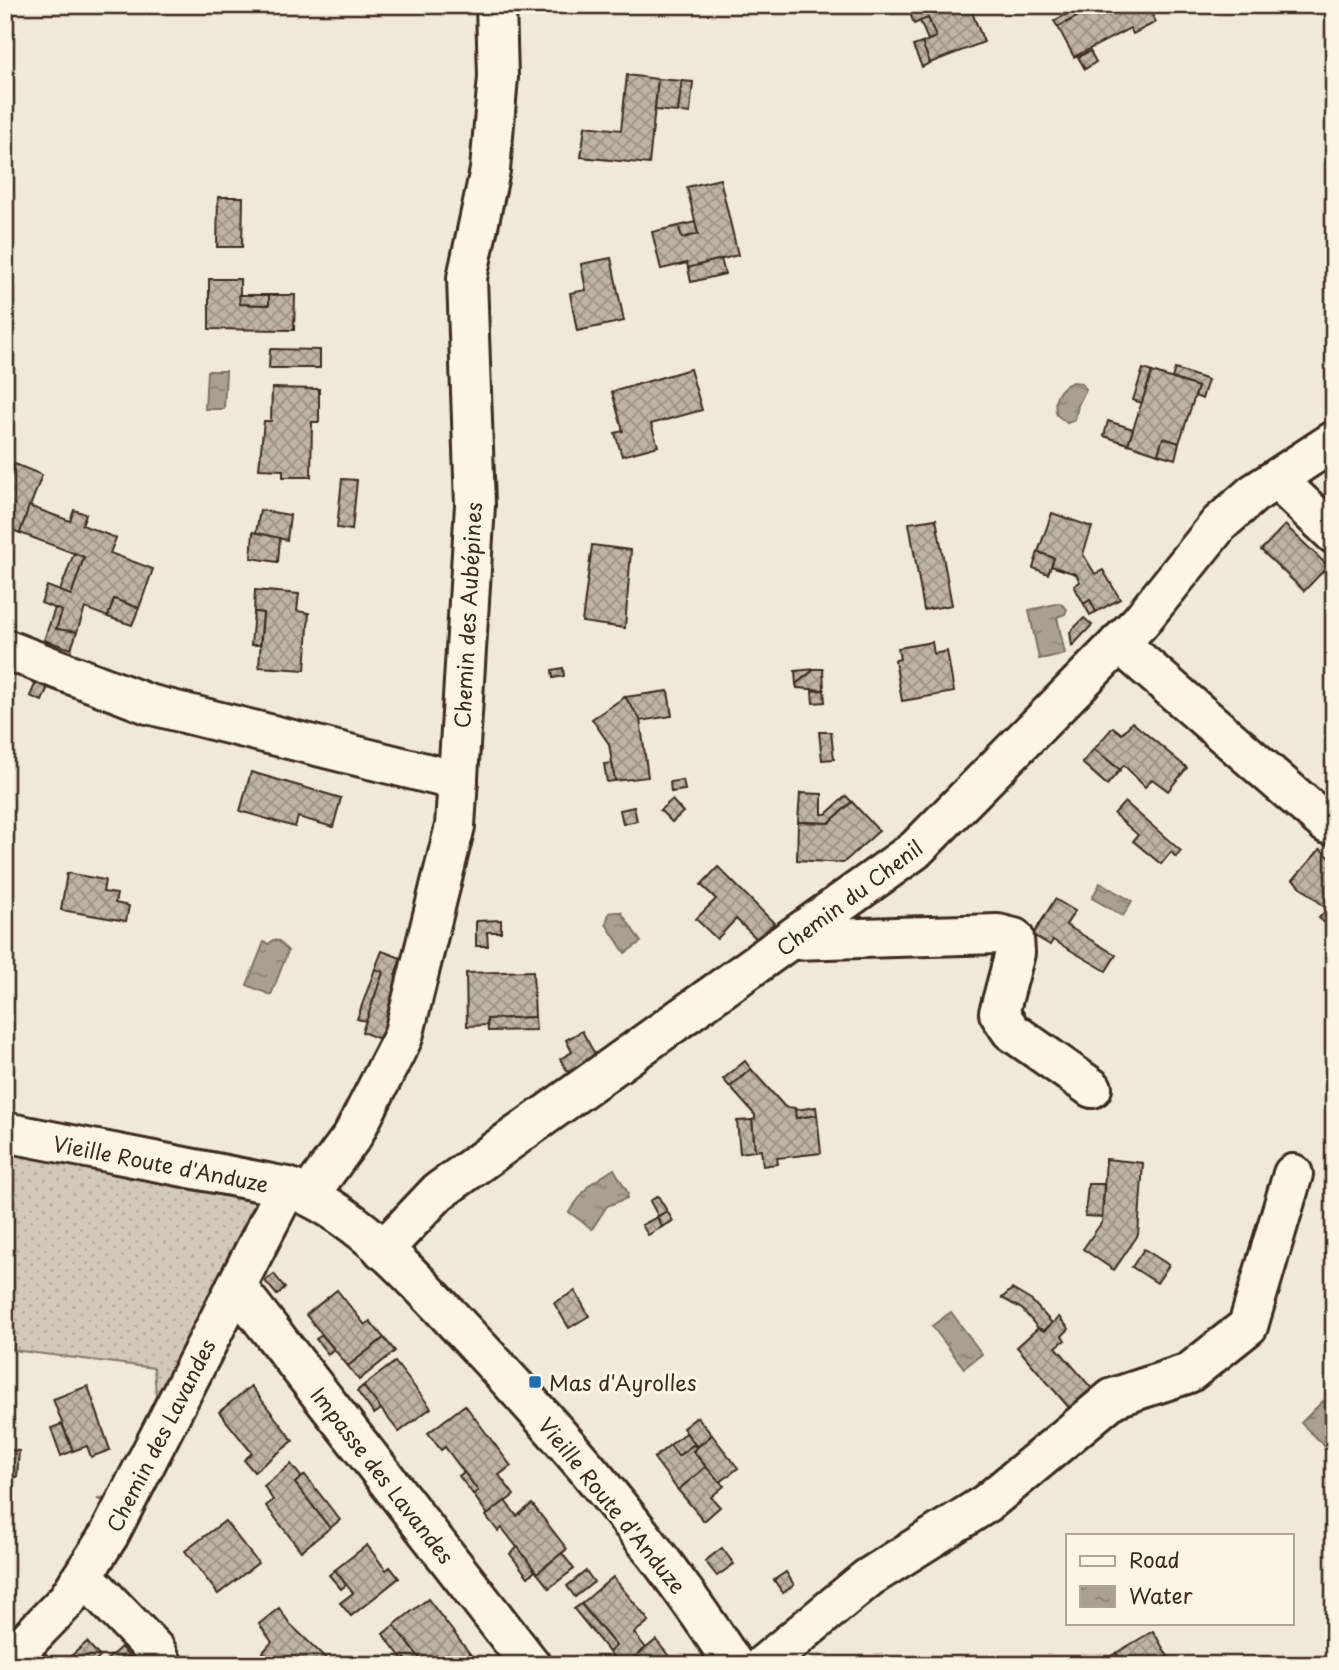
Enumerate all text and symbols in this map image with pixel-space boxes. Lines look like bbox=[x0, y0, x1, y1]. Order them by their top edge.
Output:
street label: Chemin des Aubépines bbox=[445, 501, 489, 729]
street label: Chemin du Chenil bbox=[769, 831, 929, 963]
street label: Vieille Route d'Anduze bbox=[51, 1126, 271, 1200]
street label: Chemin des Lavandes bbox=[97, 1333, 223, 1537]
place label: Mas d'Ayrolles bbox=[549, 1366, 697, 1398]
marker: Mas d'Ayrolles bbox=[527, 1374, 543, 1390]
street label: Impasse des Lavandes bbox=[304, 1380, 462, 1570]
street label: Vieille Route d'Anduze bbox=[532, 1410, 694, 1600]
legend bbox=[1066, 1534, 1294, 1624]
text: Road bbox=[1129, 1543, 1180, 1575]
text: Water bbox=[1129, 1579, 1193, 1611]

